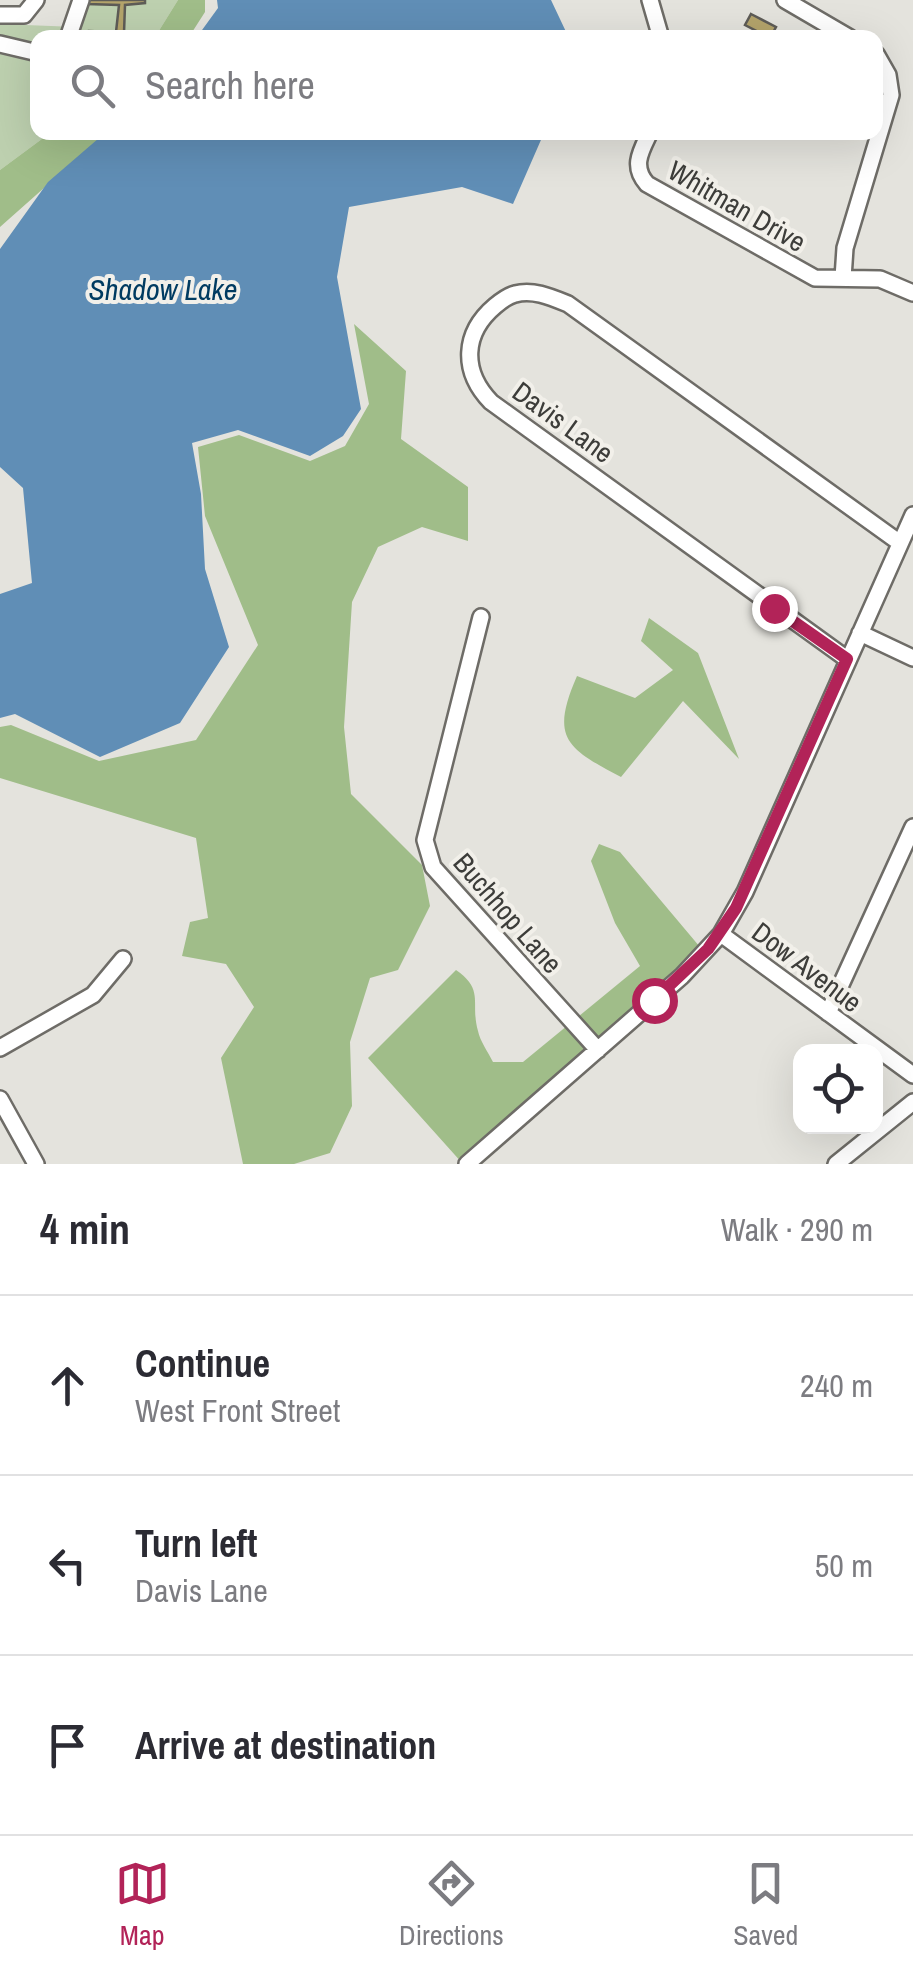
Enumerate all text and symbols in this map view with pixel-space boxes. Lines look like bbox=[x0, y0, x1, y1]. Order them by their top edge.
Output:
search box bbox=[30, 30, 883, 140]
icon: search bbox=[65, 58, 120, 113]
text: Search here bbox=[145, 60, 315, 111]
street label: Whitman Drive bbox=[661, 151, 813, 261]
water label: Shadow Lake bbox=[88, 269, 238, 309]
street label: Davis Lane bbox=[505, 372, 621, 472]
route end bbox=[752, 586, 798, 632]
street label: Buchhop Lane bbox=[445, 845, 571, 981]
street label: Dow Avenue bbox=[744, 913, 870, 1021]
route start bbox=[632, 978, 678, 1024]
map controls bbox=[793, 1044, 883, 1134]
button: locate bbox=[793, 1044, 883, 1134]
text: 4 min bbox=[40, 1201, 130, 1257]
text: Walk · 290 m bbox=[721, 1208, 873, 1251]
text: Continue bbox=[135, 1338, 270, 1389]
icon: ahead bbox=[40, 1358, 95, 1413]
text: 240 m bbox=[800, 1364, 873, 1407]
text: West Front Street bbox=[135, 1389, 340, 1432]
text: Turn left bbox=[135, 1518, 257, 1569]
icon: left bbox=[40, 1538, 95, 1593]
text: 50 m bbox=[815, 1544, 873, 1587]
text: Davis Lane bbox=[135, 1569, 268, 1612]
icon: arrive bbox=[40, 1718, 95, 1773]
text: Arrive at destination bbox=[135, 1720, 436, 1771]
tab: Map bbox=[115, 1856, 170, 1954]
tab: Directions bbox=[399, 1856, 504, 1954]
tab: Saved bbox=[733, 1856, 798, 1954]

